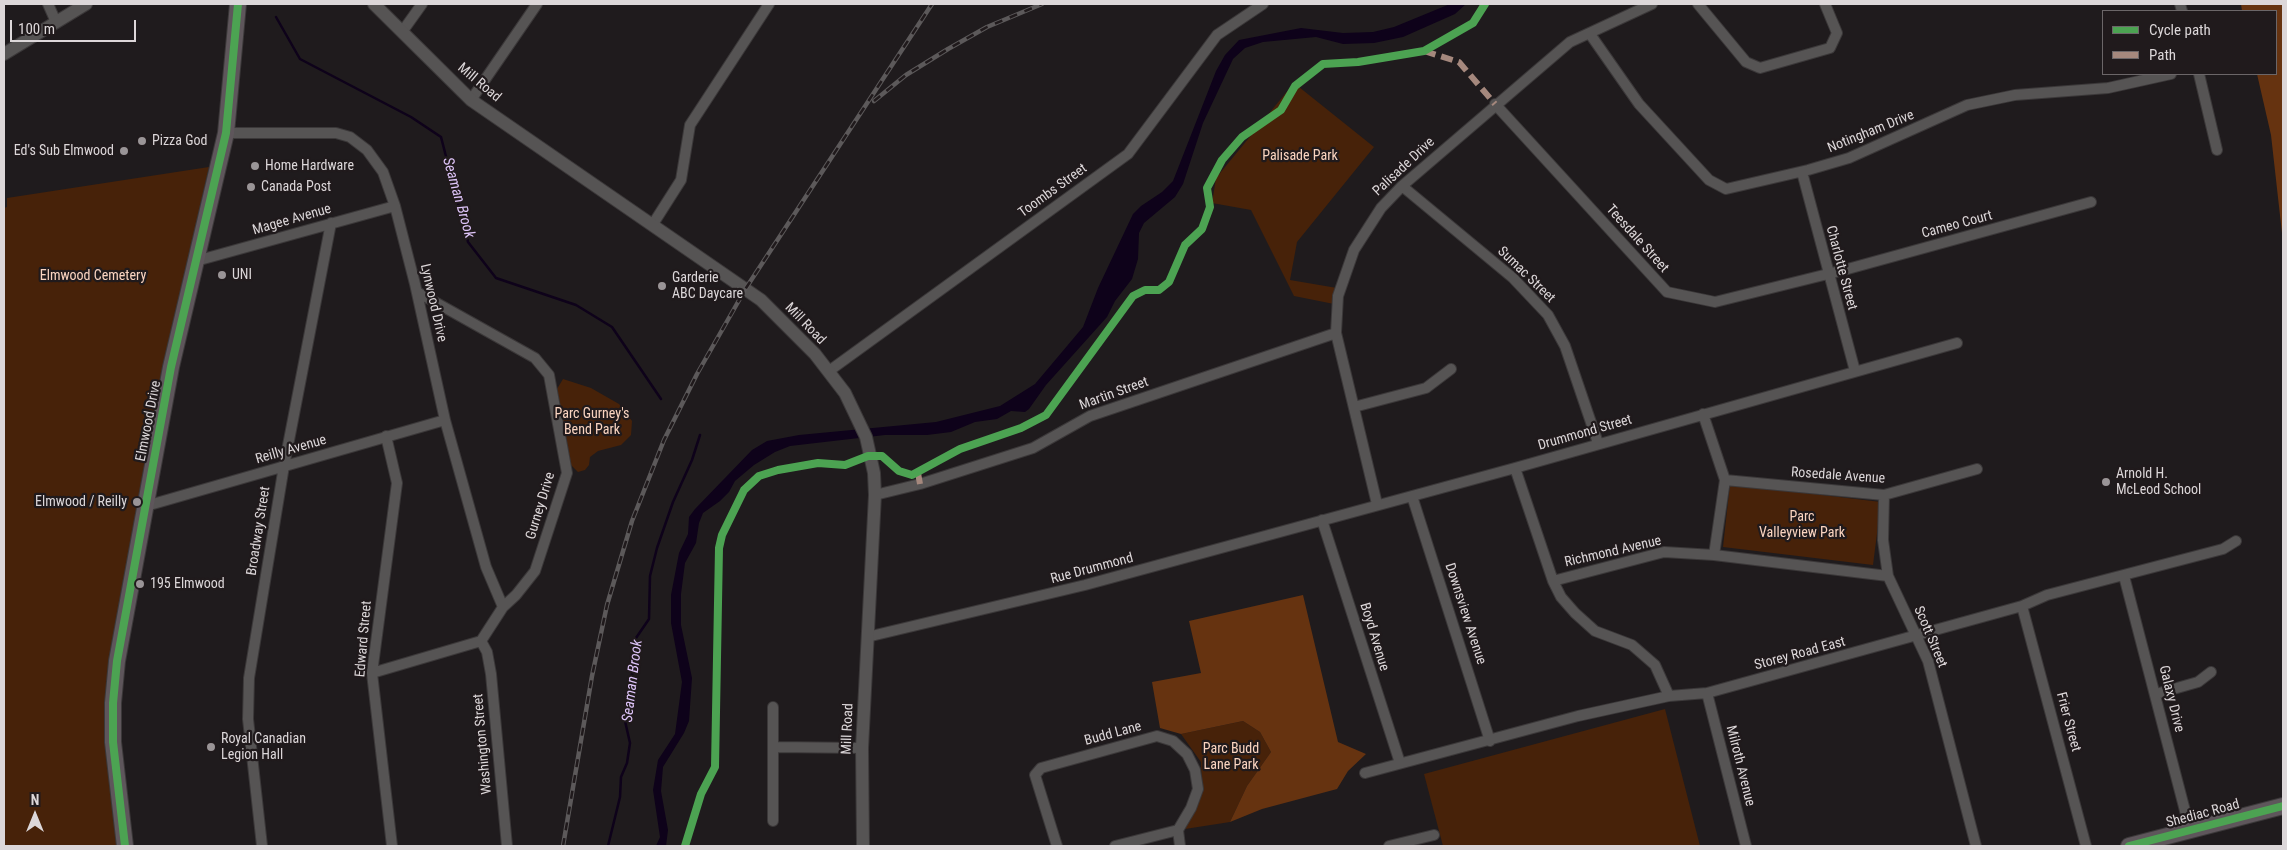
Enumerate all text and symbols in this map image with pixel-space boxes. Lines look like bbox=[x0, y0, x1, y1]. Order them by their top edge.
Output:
scale bar bbox=[12, 10, 139, 42]
legend bbox=[2102, 10, 2277, 75]
text: 100 m bbox=[18, 20, 55, 38]
text: Cycle path bbox=[2149, 21, 2211, 39]
text: Path bbox=[2149, 46, 2176, 64]
street label: Mill Road bbox=[454, 60, 504, 106]
street label: Notingham Drive bbox=[1825, 107, 1917, 157]
place label: Pizza God bbox=[152, 133, 207, 149]
street label: Palisade Drive bbox=[1370, 134, 1438, 200]
marker: Pizza God bbox=[136, 135, 148, 147]
place label: Ed's Sub Elmwood bbox=[14, 143, 114, 159]
marker: Ed's Sub Elmwood bbox=[118, 145, 130, 157]
park label: Palisade Park bbox=[1262, 148, 1338, 164]
water label: Seaman Brook bbox=[438, 156, 478, 240]
place label: Home Hardware bbox=[265, 158, 354, 174]
marker: Home Hardware bbox=[249, 160, 261, 172]
street label: Toombs Street bbox=[1015, 161, 1091, 221]
place label: Canada Post bbox=[261, 179, 331, 195]
marker: Canada Post bbox=[245, 181, 257, 193]
street label: Magee Avenue bbox=[251, 201, 333, 239]
street label: Teesdale Street bbox=[1602, 202, 1672, 276]
street label: Cameo Court bbox=[1920, 208, 1994, 242]
street label: Charlotte Street bbox=[1822, 224, 1860, 312]
street label: Sumac Street bbox=[1494, 243, 1558, 307]
street label: Lynwood Drive bbox=[416, 262, 450, 344]
place label: UNI bbox=[232, 267, 252, 283]
park label: Elmwood Cemetery bbox=[40, 268, 146, 284]
marker: UNI bbox=[216, 269, 228, 281]
place label: Garderie ABC Daycare bbox=[672, 270, 743, 302]
marker: Garderie ABC Daycare bbox=[656, 280, 668, 292]
street label: Mill Road bbox=[781, 300, 829, 348]
street label: Martin Street bbox=[1077, 374, 1151, 414]
street label: Elmwood Drive bbox=[133, 379, 165, 463]
park label: Parc Gurney's Bend Park bbox=[555, 406, 629, 438]
street label: Drummond Street bbox=[1536, 412, 1634, 454]
street label: Reilly Avenue bbox=[254, 432, 328, 468]
street label: Rosedale Avenue bbox=[1790, 464, 1886, 488]
place label: Arnold H. McLeod School bbox=[2116, 466, 2201, 498]
street label: Gurney Drive bbox=[523, 470, 559, 542]
marker: Arnold H. McLeod School bbox=[2100, 476, 2112, 488]
street label: Broadway Street bbox=[244, 485, 274, 577]
place label: Elmwood / Reilly bbox=[35, 494, 127, 510]
marker: Elmwood / Reilly bbox=[131, 496, 143, 508]
park label: Parc Valleyview Park bbox=[1759, 509, 1845, 542]
street label: Richmond Avenue bbox=[1563, 533, 1663, 571]
street label: Rue Drummond bbox=[1049, 550, 1135, 588]
street label: Downsview Avenue bbox=[1441, 561, 1489, 667]
place label: 195 Elmwood bbox=[150, 576, 225, 592]
marker: 195 Elmwood bbox=[134, 578, 146, 590]
street label: Edward Street bbox=[352, 600, 376, 678]
street label: Boyd Avenue bbox=[1356, 601, 1392, 673]
street label: Scott Street bbox=[1910, 604, 1950, 670]
street label: Storey Road East bbox=[1753, 634, 1847, 674]
water label: Seaman Brook bbox=[619, 639, 647, 723]
street label: Galaxy Drive bbox=[2155, 664, 2187, 734]
street label: Frier Street bbox=[2052, 690, 2084, 754]
street label: Washington Street bbox=[470, 693, 496, 795]
street label: Mill Road bbox=[839, 703, 857, 755]
street label: Budd Lane bbox=[1083, 718, 1143, 750]
street label: Milroth Avenue bbox=[1722, 724, 1758, 808]
place label: Royal Canadian Legion Hall bbox=[221, 731, 306, 764]
marker: Royal Canadian Legion Hall bbox=[205, 741, 217, 753]
park label: Parc Budd Lane Park bbox=[1203, 741, 1259, 774]
north arrow bbox=[10, 790, 60, 840]
text: N bbox=[31, 792, 39, 808]
street label: Shediac Road bbox=[2164, 796, 2242, 832]

